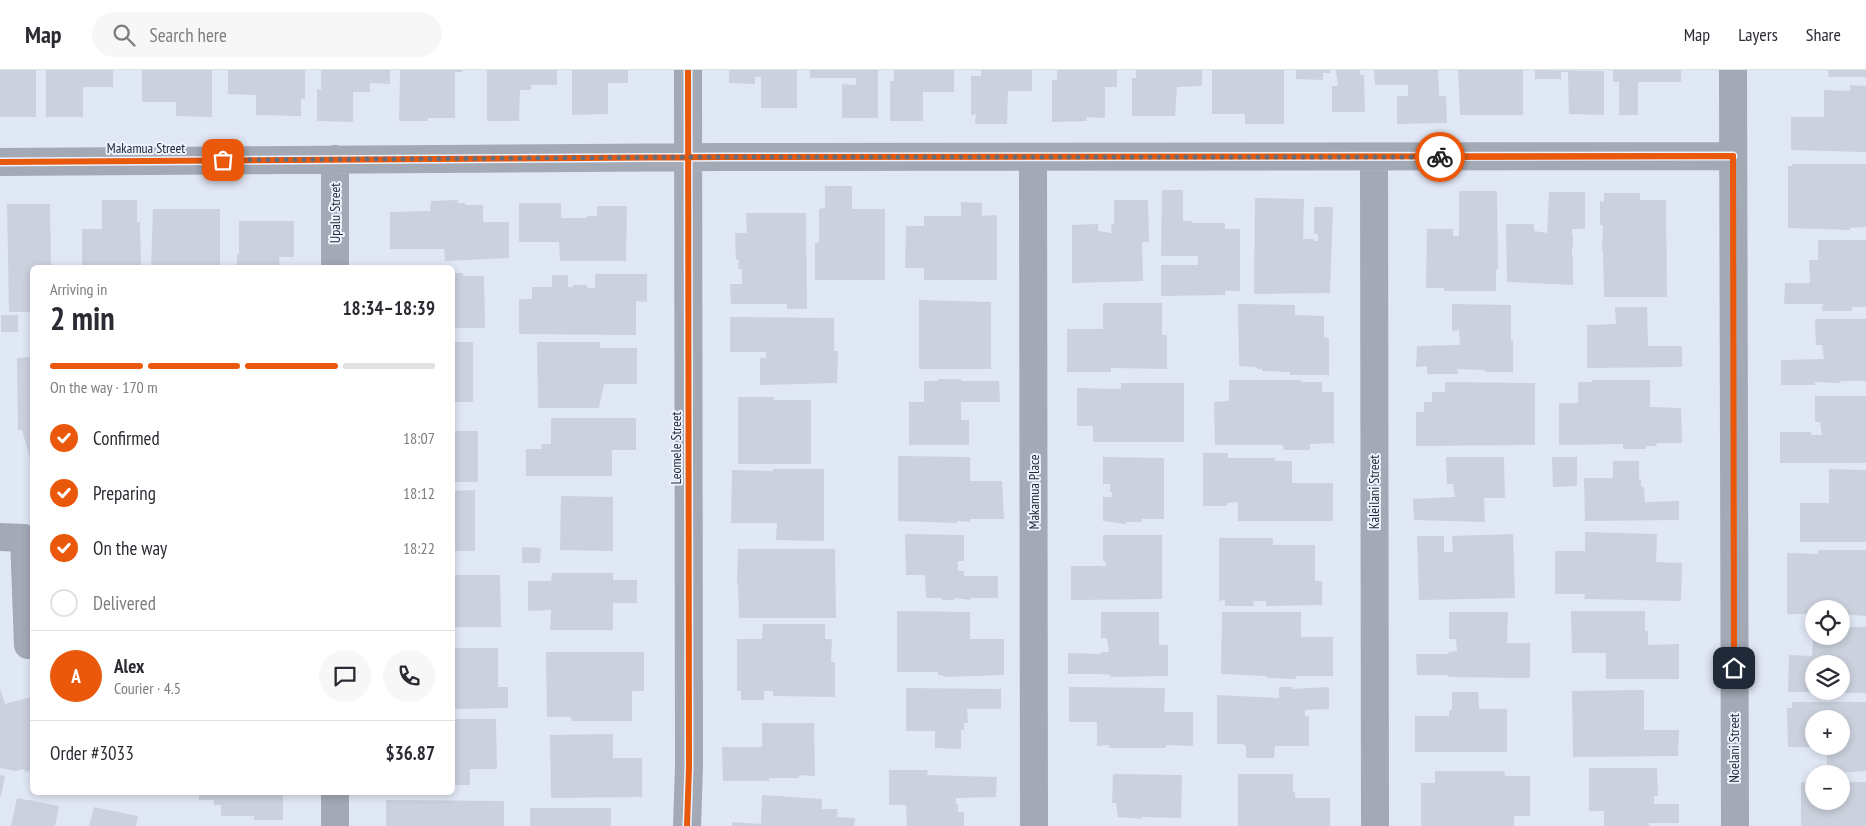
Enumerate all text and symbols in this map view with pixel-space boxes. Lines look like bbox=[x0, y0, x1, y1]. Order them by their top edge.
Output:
search box bbox=[92, 12, 442, 57]
text: Map bbox=[25, 19, 62, 50]
icon: search bbox=[110, 21, 138, 49]
text: Search here bbox=[150, 23, 227, 47]
text: Map bbox=[1684, 23, 1710, 46]
text: Layers bbox=[1738, 23, 1778, 46]
text: Share bbox=[1806, 23, 1841, 46]
courier bbox=[1415, 132, 1465, 182]
street label: Makamua Street bbox=[107, 139, 185, 157]
pin bbox=[202, 139, 244, 181]
icon: bike bbox=[1426, 143, 1454, 171]
icon: bag bbox=[209, 146, 237, 174]
street label: Upalu Street bbox=[326, 183, 344, 243]
text: Arriving in bbox=[50, 279, 107, 299]
text: 18:34–18:39 bbox=[342, 296, 435, 320]
text: 2 min bbox=[50, 297, 115, 339]
text: On the way · 170 m bbox=[50, 377, 158, 397]
street label: Leomele Street bbox=[667, 411, 685, 484]
icon: check bbox=[50, 424, 78, 452]
text: Confirmed bbox=[93, 426, 160, 450]
text: 18:07 bbox=[403, 428, 435, 448]
street label: Makamua Place bbox=[1025, 454, 1043, 530]
street label: Kaleilani Street bbox=[1365, 455, 1383, 529]
icon: check bbox=[50, 479, 78, 507]
text: Preparing bbox=[93, 481, 156, 505]
text: 18:12 bbox=[403, 483, 435, 503]
icon: check bbox=[50, 534, 78, 562]
text: On the way bbox=[93, 536, 167, 560]
text: 18:22 bbox=[403, 538, 435, 558]
text: Delivered bbox=[93, 591, 156, 615]
map controls bbox=[1805, 600, 1850, 810]
button: locate bbox=[1805, 600, 1850, 645]
pin bbox=[1713, 647, 1755, 689]
button: chat bbox=[319, 650, 371, 702]
button: phone bbox=[383, 650, 435, 702]
text: Alex bbox=[114, 654, 144, 678]
icon: home bbox=[1720, 654, 1748, 682]
button: layers bbox=[1805, 655, 1850, 700]
text: A bbox=[71, 664, 81, 688]
text: Courier · 4.5 bbox=[114, 678, 181, 698]
button: + bbox=[1805, 710, 1850, 755]
street label: Noelani Street bbox=[1725, 713, 1743, 783]
text: Order #3033 bbox=[50, 741, 134, 765]
text: $36.87 bbox=[386, 741, 435, 765]
button: − bbox=[1805, 765, 1850, 810]

